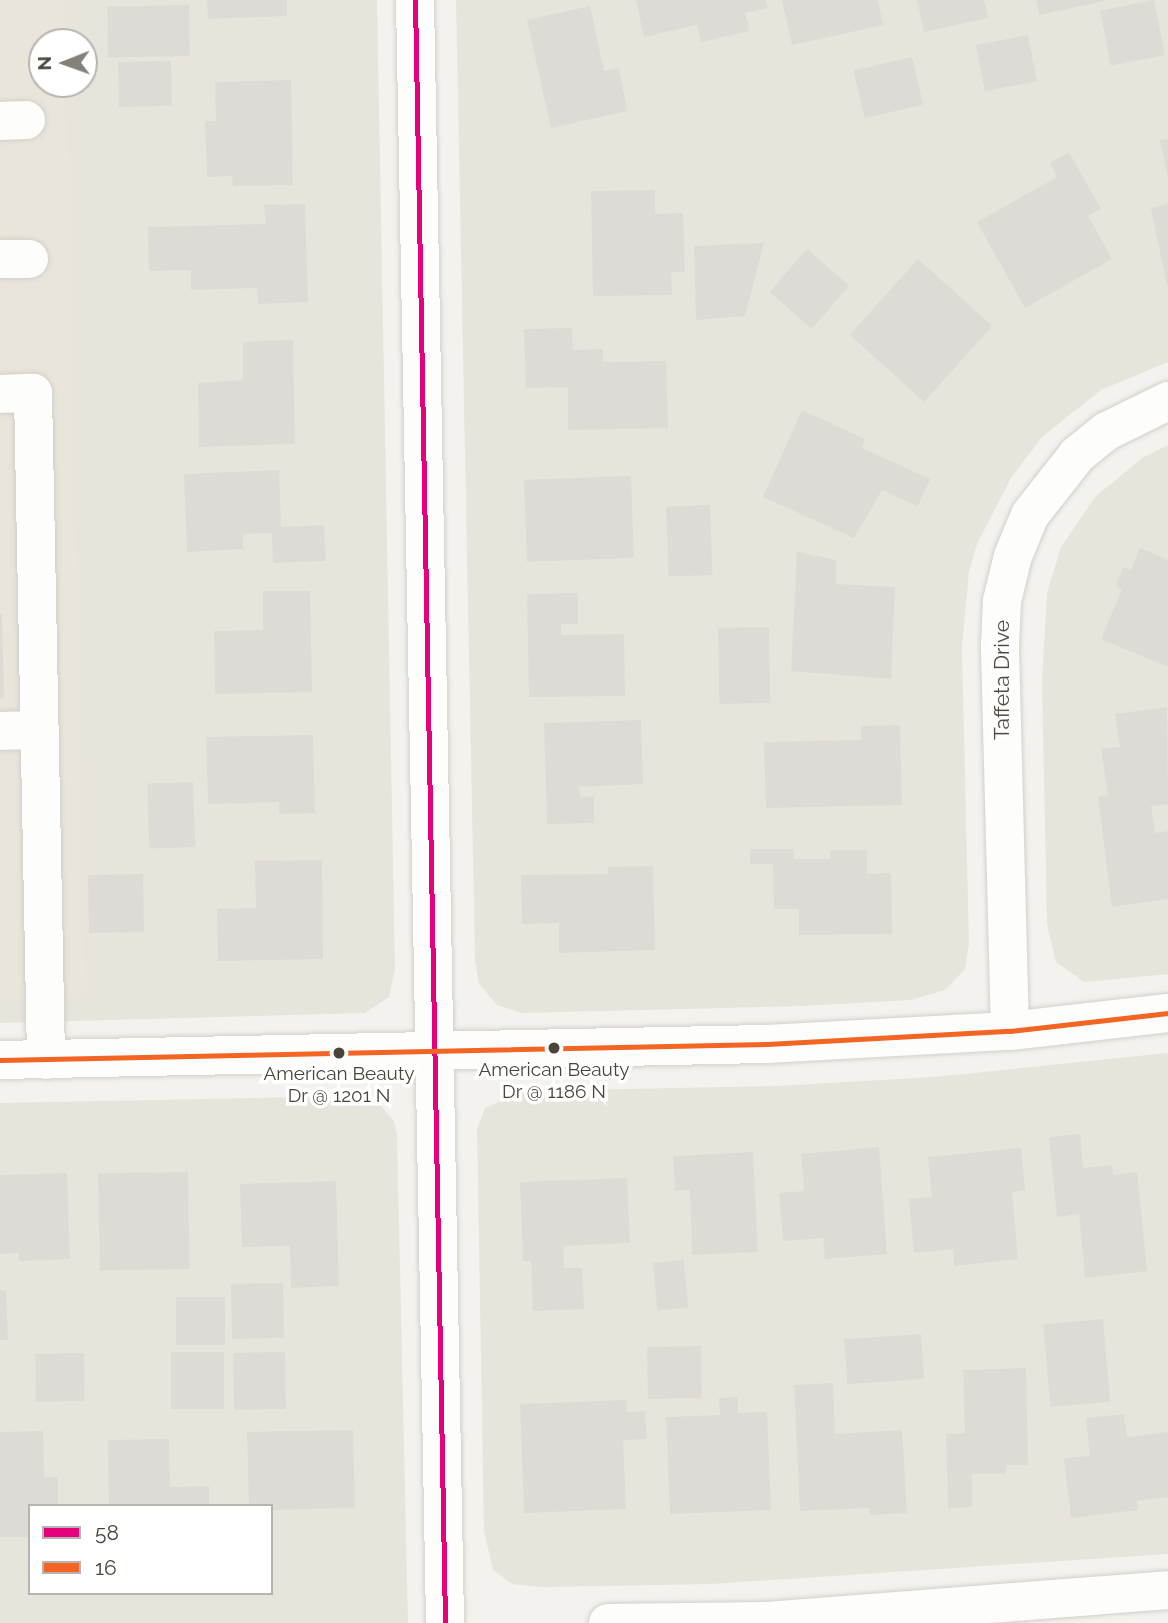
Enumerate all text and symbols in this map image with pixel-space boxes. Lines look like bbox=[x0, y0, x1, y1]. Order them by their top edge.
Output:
north arrow bbox=[28, 28, 98, 98]
text: N bbox=[33, 56, 55, 71]
street label: Taffeta Drive bbox=[989, 620, 1015, 740]
marker: American Beauty Dr @ 1186 N bbox=[547, 1041, 561, 1055]
marker: American Beauty Dr @ 1201 N bbox=[332, 1046, 346, 1060]
place label: American Beauty Dr @ 1186 N bbox=[478, 1059, 630, 1103]
place label: American Beauty Dr @ 1201 N bbox=[263, 1063, 415, 1107]
legend bbox=[28, 1504, 273, 1595]
text: 58 bbox=[95, 1520, 119, 1545]
text: 16 bbox=[95, 1555, 117, 1580]

